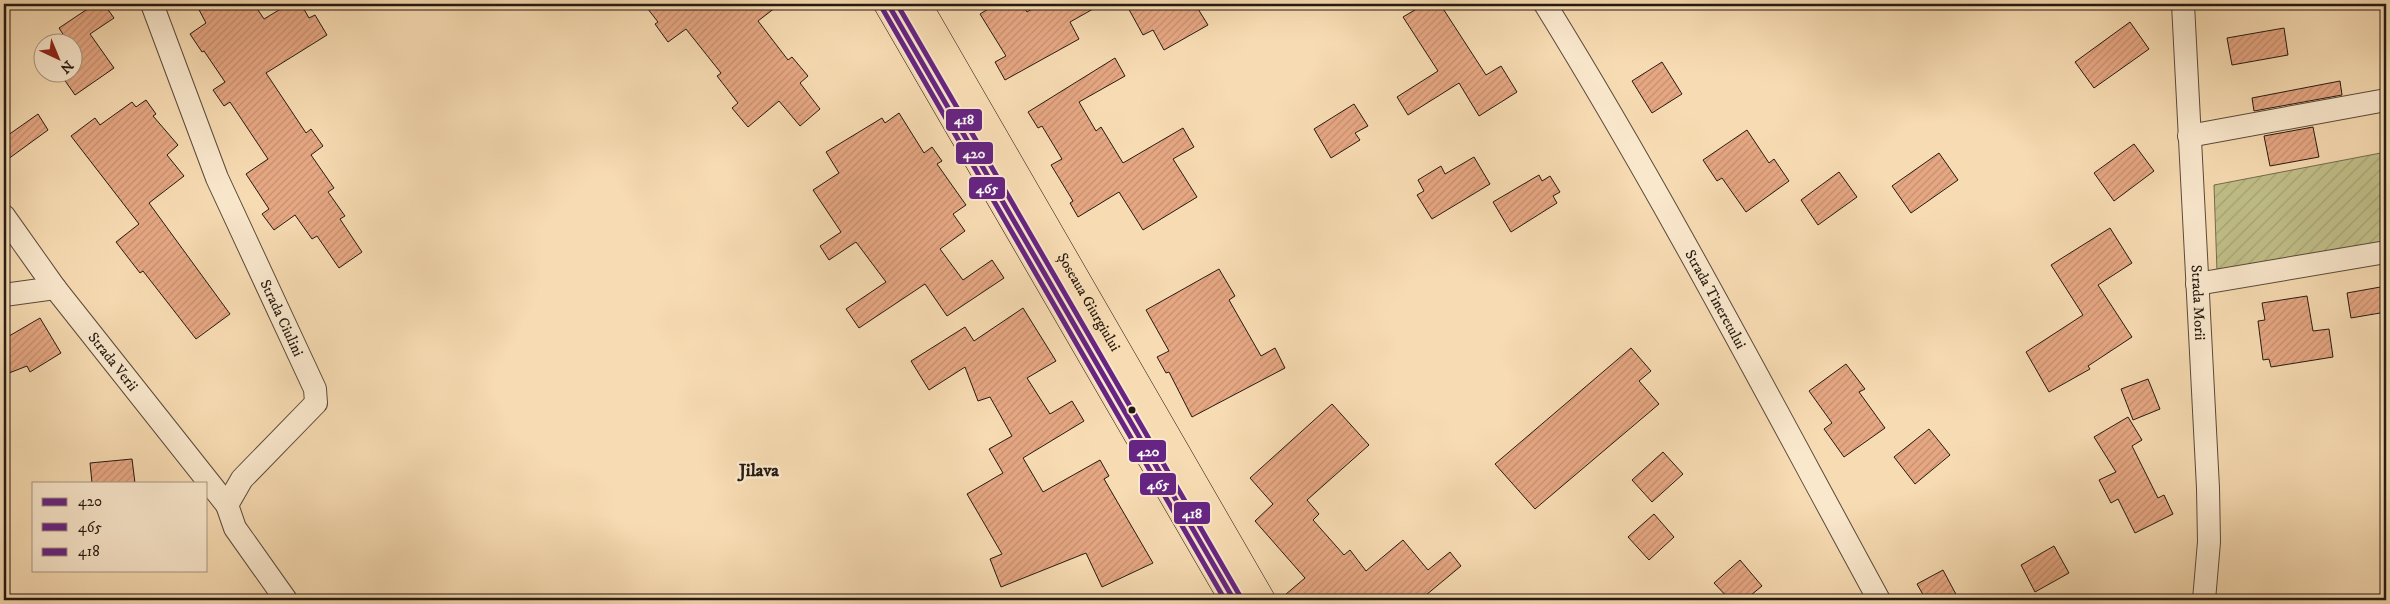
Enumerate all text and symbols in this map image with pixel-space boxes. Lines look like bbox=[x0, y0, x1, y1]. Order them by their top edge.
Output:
north arrow bbox=[32, 32, 82, 82]
text: N bbox=[56, 56, 77, 77]
line badge: 418 bbox=[945, 108, 983, 132]
text: 418 bbox=[953, 111, 974, 129]
line badge: 420 bbox=[955, 141, 994, 165]
text: 420 bbox=[962, 145, 986, 163]
line badge: 465 bbox=[968, 176, 1006, 200]
text: 465 bbox=[975, 180, 998, 198]
street label: Strada Tineretului bbox=[1680, 246, 1750, 352]
street label: Șoseaua Giurgiului bbox=[1053, 249, 1125, 355]
street label: Strada Morii bbox=[2186, 264, 2209, 341]
street label: Strada Ciulini bbox=[255, 277, 308, 360]
street label: Strada Verii bbox=[84, 328, 142, 395]
unlabelled marker bbox=[1127, 405, 1137, 415]
line badge: 420 bbox=[1128, 439, 1167, 463]
text: 420 bbox=[1136, 443, 1160, 461]
district label: Jilava bbox=[737, 460, 779, 482]
line badge: 465 bbox=[1139, 472, 1177, 496]
text: 465 bbox=[1146, 476, 1169, 494]
legend bbox=[32, 482, 208, 572]
text: 420 bbox=[78, 492, 102, 511]
line badge: 418 bbox=[1173, 501, 1211, 525]
text: 418 bbox=[1181, 505, 1202, 523]
text: 465 bbox=[78, 518, 102, 537]
text: 418 bbox=[78, 542, 100, 561]

